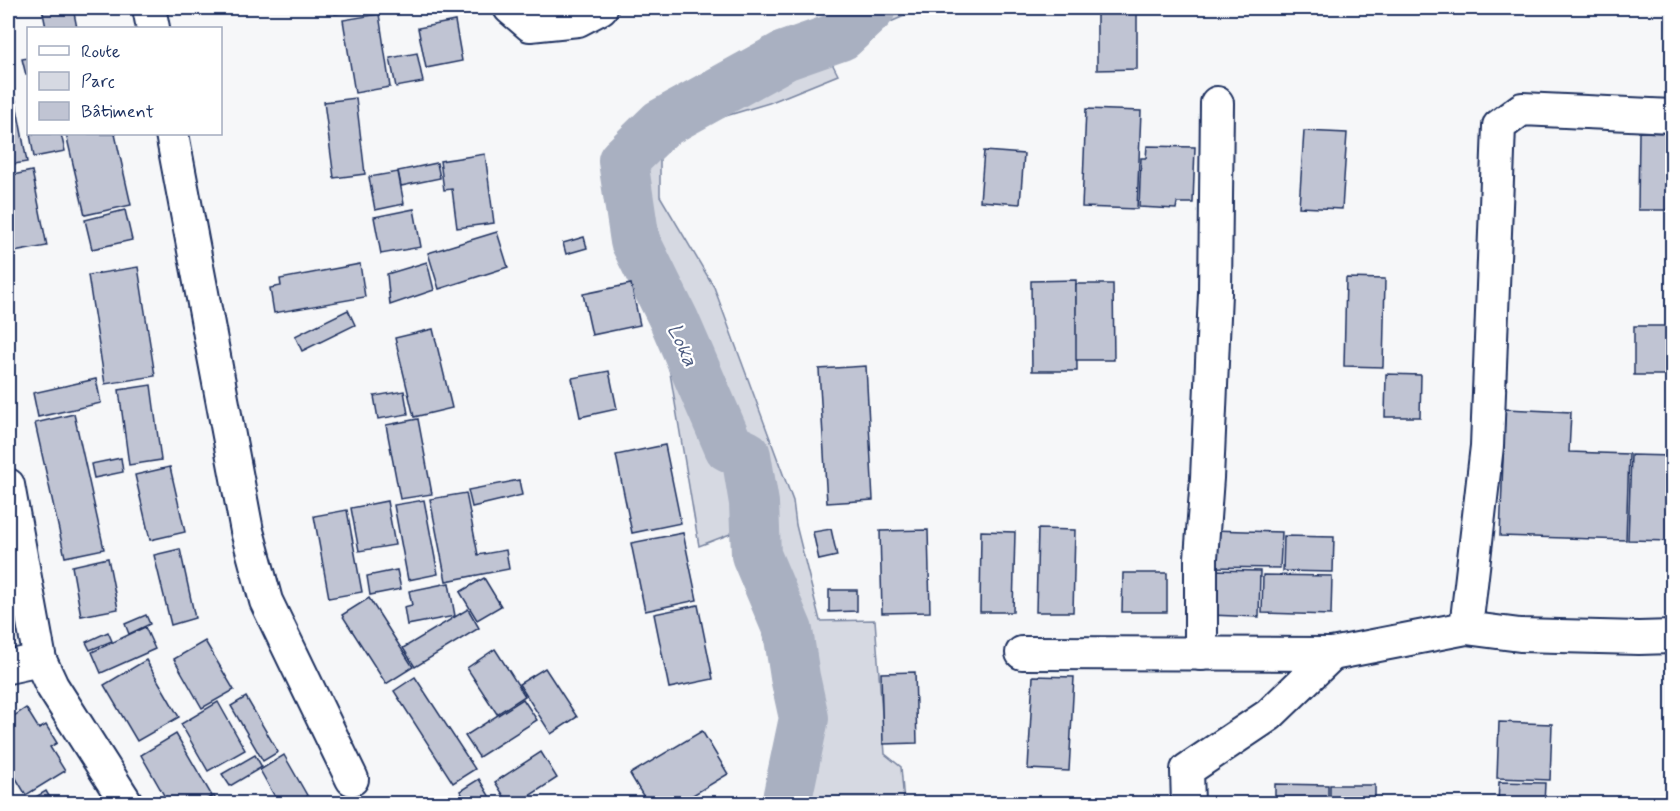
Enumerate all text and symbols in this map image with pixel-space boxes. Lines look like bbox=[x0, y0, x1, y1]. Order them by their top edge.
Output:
legend bbox=[27, 27, 222, 135]
text: Route bbox=[81, 40, 120, 64]
text: Parc bbox=[81, 70, 115, 94]
text: Bâtiment bbox=[81, 100, 154, 124]
water label: Loka bbox=[660, 319, 704, 371]

